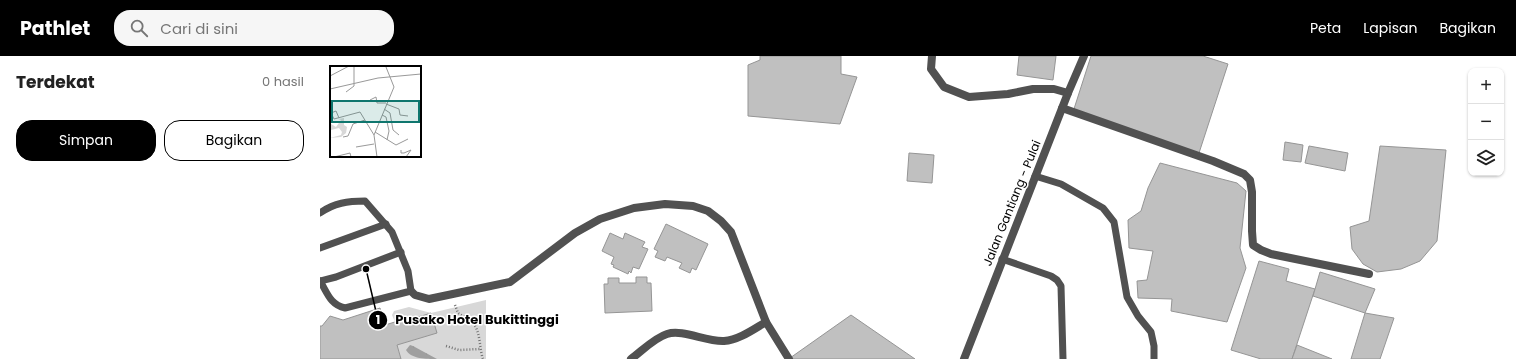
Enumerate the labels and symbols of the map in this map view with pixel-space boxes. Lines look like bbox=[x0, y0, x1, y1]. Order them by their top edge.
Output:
inset map bbox=[330, 66, 421, 157]
street label: Jalan Gantiang - Pulai bbox=[978, 137, 1045, 268]
callout: Pusako Hotel Bukittinggi bbox=[368, 307, 567, 332]
text: Pusako Hotel Bukittinggi bbox=[395, 310, 559, 329]
text: 1 bbox=[376, 311, 380, 328]

